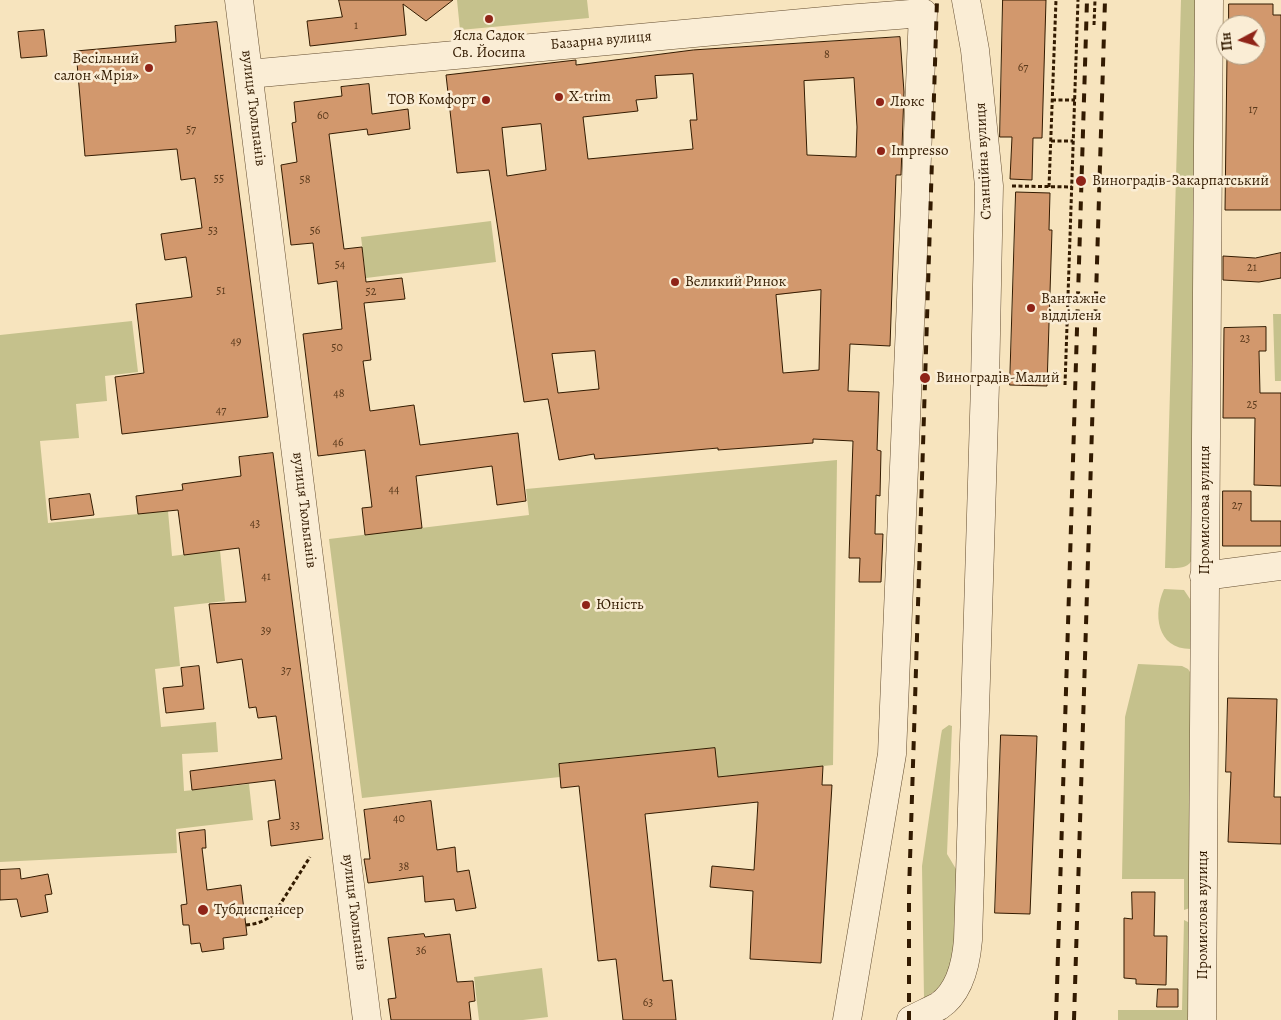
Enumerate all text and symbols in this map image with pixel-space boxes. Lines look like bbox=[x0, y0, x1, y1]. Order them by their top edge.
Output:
marker: Ясла Садок Св. Йосипа bbox=[483, 13, 495, 25]
north arrow bbox=[1216, 15, 1266, 65]
house number: 1 bbox=[354, 19, 358, 33]
place label: Ясла Садок Св. Йосипа bbox=[452, 27, 526, 62]
street label: Базарна вулиця bbox=[550, 28, 652, 54]
text: Пн bbox=[1216, 31, 1237, 52]
house number: 8 bbox=[824, 48, 830, 62]
street label: вулиця Тюльпанів bbox=[237, 49, 269, 167]
place label: Весільний салон «Мрія» bbox=[54, 50, 139, 85]
house number: 67 bbox=[1018, 61, 1028, 75]
marker: Весільний салон «Мрія» bbox=[143, 62, 155, 74]
place label: X-trim bbox=[569, 88, 611, 106]
place label: ТОВ Комфорт bbox=[388, 91, 476, 109]
marker: X-trim bbox=[553, 91, 565, 103]
place label: Люкс bbox=[890, 93, 925, 111]
marker: ТОВ Комфорт bbox=[480, 94, 492, 106]
marker: Люкс bbox=[874, 96, 886, 108]
street label: Станційна вулиця bbox=[972, 102, 996, 220]
house number: 17 bbox=[1248, 103, 1258, 117]
house number: 60 bbox=[317, 109, 329, 123]
house number: 57 bbox=[186, 123, 196, 137]
place label: Impresso bbox=[891, 142, 949, 160]
marker: Impresso bbox=[875, 145, 887, 157]
house number: 55 bbox=[214, 172, 224, 186]
place label: Виноградів-Закарпатський bbox=[1092, 172, 1269, 190]
house number: 58 bbox=[300, 173, 310, 187]
marker: Виноградів-Закарпатський bbox=[1074, 174, 1088, 188]
house number: 53 bbox=[208, 224, 218, 238]
house number: 56 bbox=[310, 224, 320, 238]
house number: 54 bbox=[335, 258, 345, 272]
house number: 21 bbox=[1247, 261, 1257, 275]
place label: Великий Ринок bbox=[685, 273, 786, 291]
marker: Великий Ринок bbox=[669, 276, 681, 288]
house number: 51 bbox=[216, 284, 226, 298]
house number: 52 bbox=[366, 285, 376, 299]
place label: Вантажне відділеня bbox=[1041, 290, 1106, 325]
marker: Вантажне відділеня bbox=[1025, 302, 1037, 314]
house number: 23 bbox=[1240, 332, 1250, 346]
house number: 49 bbox=[231, 335, 241, 349]
house number: 50 bbox=[331, 341, 343, 355]
place label: Виноградів-Малий bbox=[936, 369, 1059, 387]
marker: Виноградів-Малий bbox=[918, 371, 932, 385]
house number: 48 bbox=[333, 387, 345, 401]
house number: 25 bbox=[1247, 398, 1257, 412]
house number: 47 bbox=[216, 404, 226, 418]
house number: 46 bbox=[333, 436, 343, 450]
street label: Промислова вулиця bbox=[1196, 445, 1214, 575]
street label: вулиця Тюльпанів bbox=[288, 451, 320, 569]
house number: 44 bbox=[389, 483, 399, 497]
house number: 27 bbox=[1232, 499, 1242, 513]
house number: 43 bbox=[250, 517, 260, 531]
house number: 41 bbox=[261, 570, 271, 584]
place label: Юність bbox=[596, 596, 644, 614]
marker: Юність bbox=[580, 599, 592, 611]
house number: 39 bbox=[261, 624, 271, 638]
house number: 37 bbox=[281, 664, 291, 678]
house number: 40 bbox=[393, 812, 405, 826]
house number: 33 bbox=[290, 819, 300, 833]
street label: Промислова вулиця bbox=[1194, 850, 1212, 980]
street label: вулиця Тюльпанів bbox=[338, 853, 370, 971]
house number: 38 bbox=[399, 860, 409, 874]
place label: Тубдиспансер bbox=[214, 901, 304, 919]
marker: Тубдиспансер bbox=[196, 903, 210, 917]
house number: 36 bbox=[416, 944, 426, 958]
house number: 63 bbox=[643, 996, 653, 1010]

